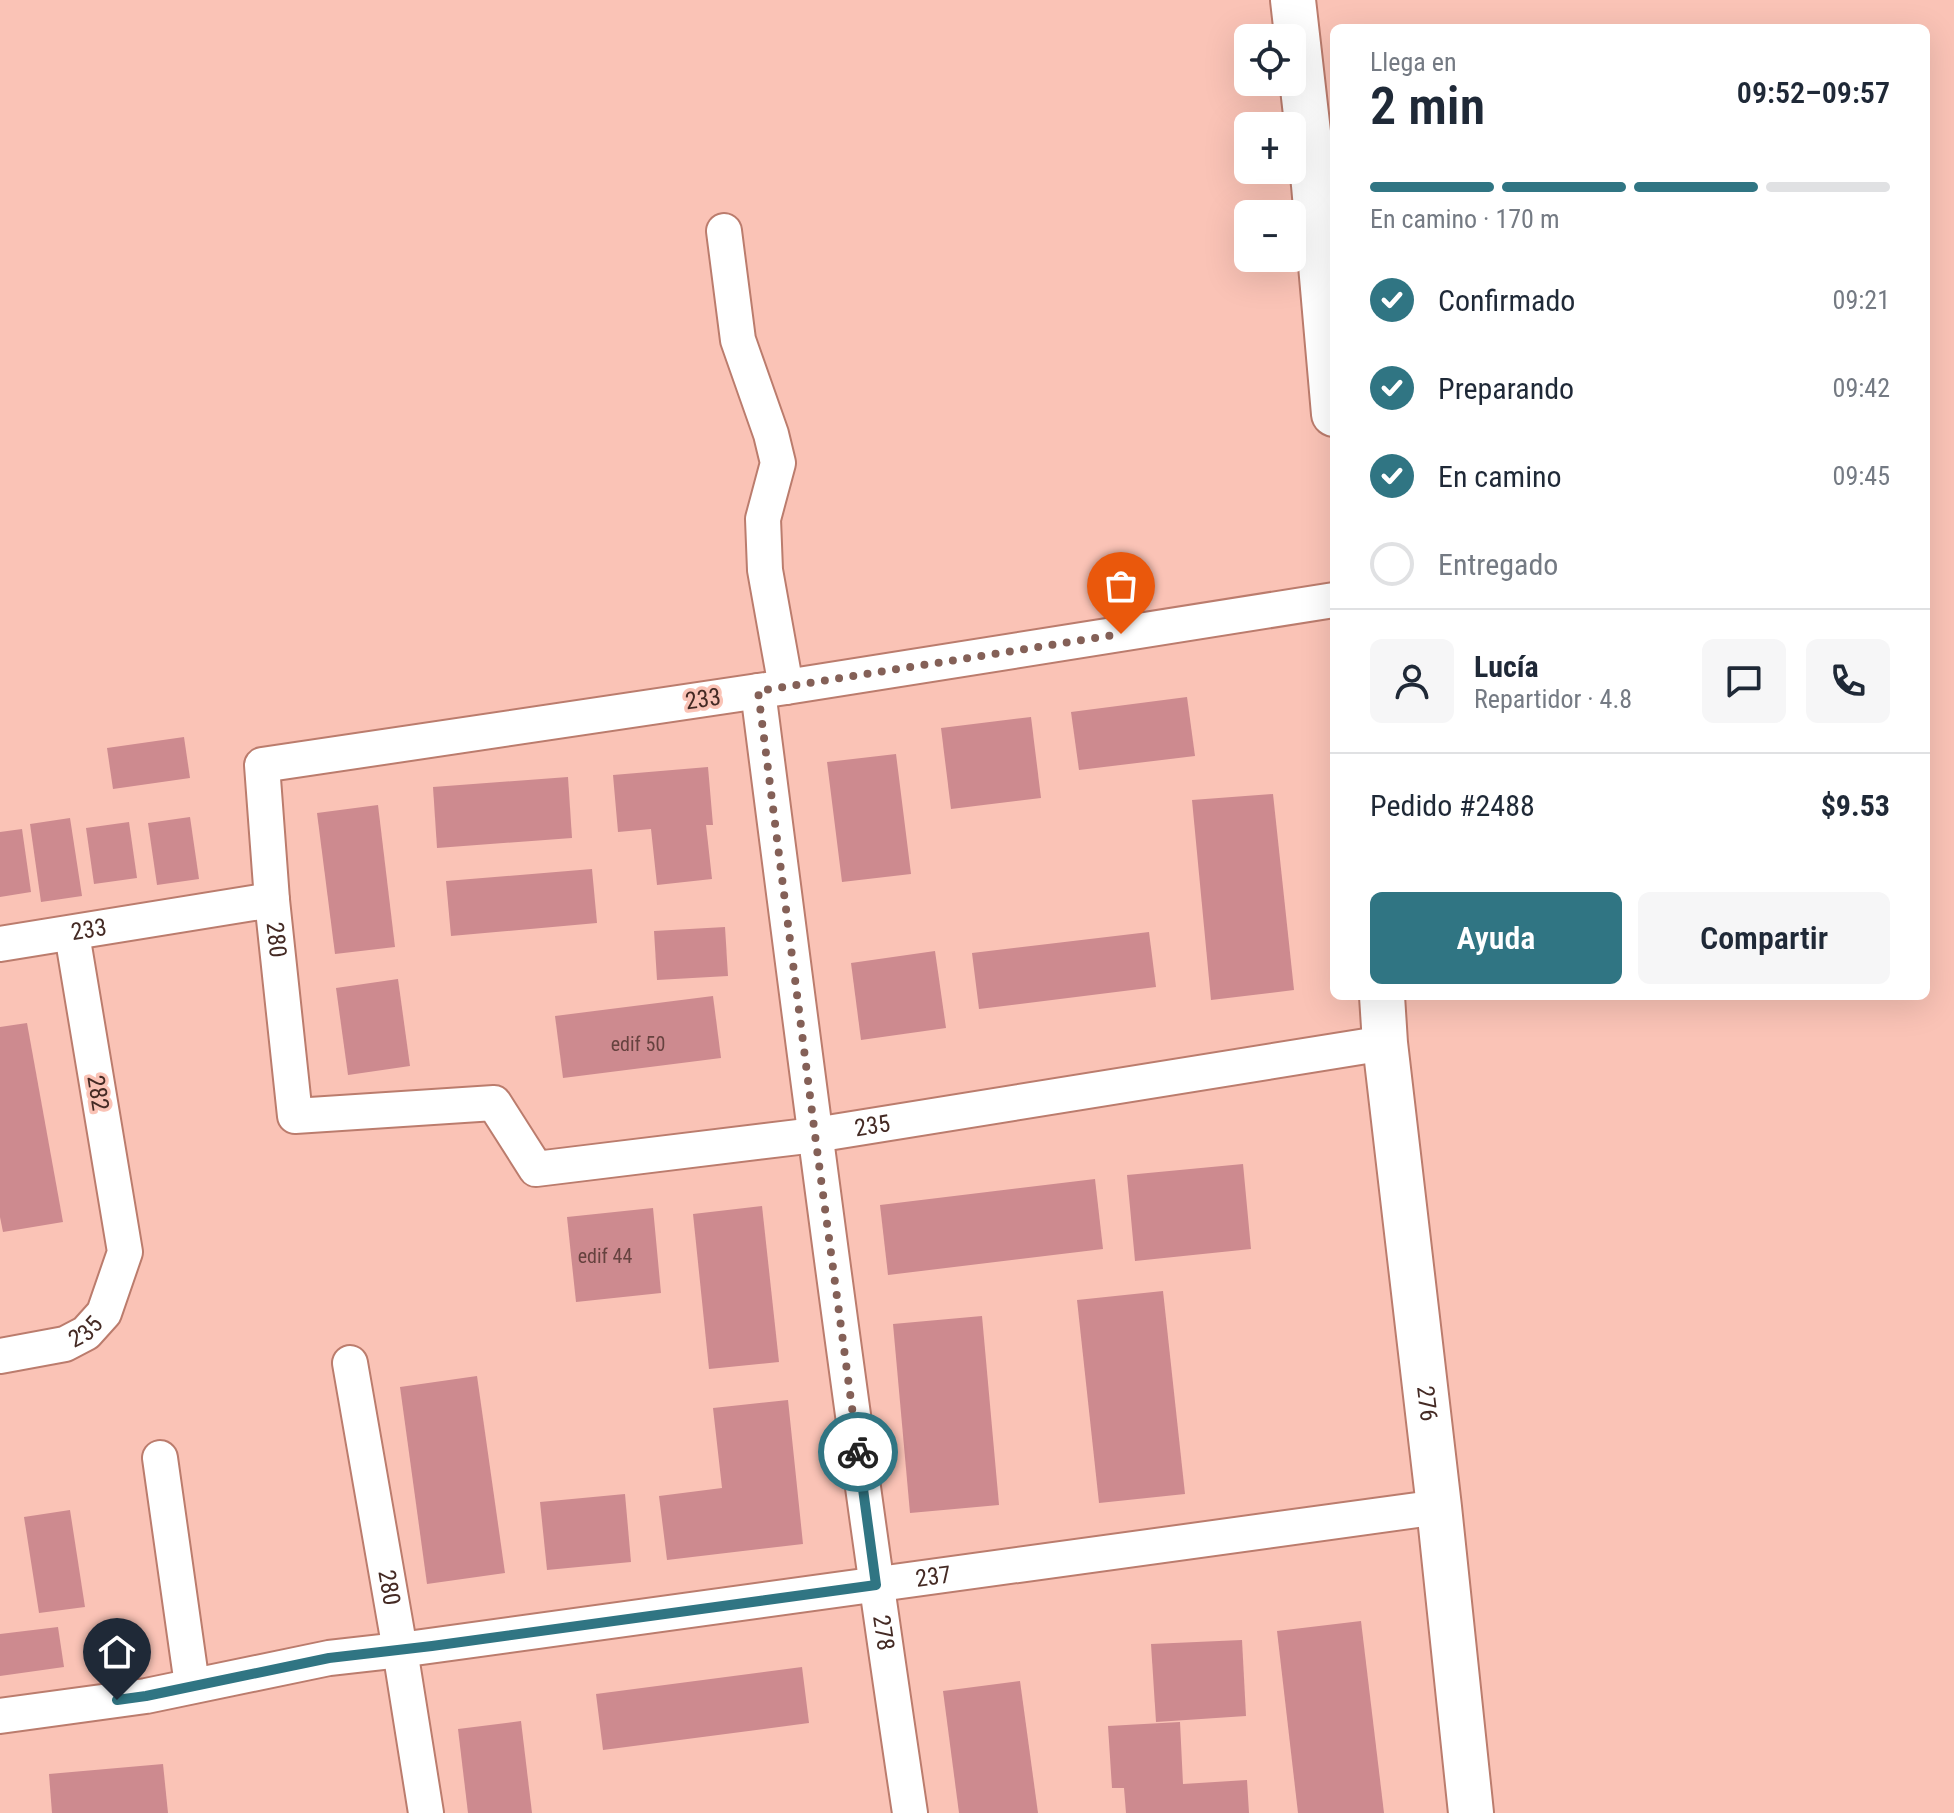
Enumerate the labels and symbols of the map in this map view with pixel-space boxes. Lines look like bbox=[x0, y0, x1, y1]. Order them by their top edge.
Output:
pin bbox=[1087, 552, 1155, 634]
street label: 233 bbox=[683, 683, 723, 715]
street label: 233 bbox=[69, 913, 109, 946]
street label: 280 bbox=[260, 921, 292, 959]
house number: edif 50 bbox=[611, 1032, 665, 1056]
street label: 282 bbox=[81, 1073, 115, 1113]
street label: 235 bbox=[853, 1109, 892, 1142]
house number: edif 44 bbox=[578, 1244, 632, 1268]
street label: 235 bbox=[64, 1310, 108, 1354]
street label: 276 bbox=[1411, 1384, 1443, 1423]
courier bbox=[818, 1412, 898, 1492]
street label: 237 bbox=[914, 1560, 953, 1593]
street label: 280 bbox=[372, 1568, 406, 1608]
street label: 278 bbox=[867, 1613, 900, 1652]
pin bbox=[83, 1618, 151, 1700]

